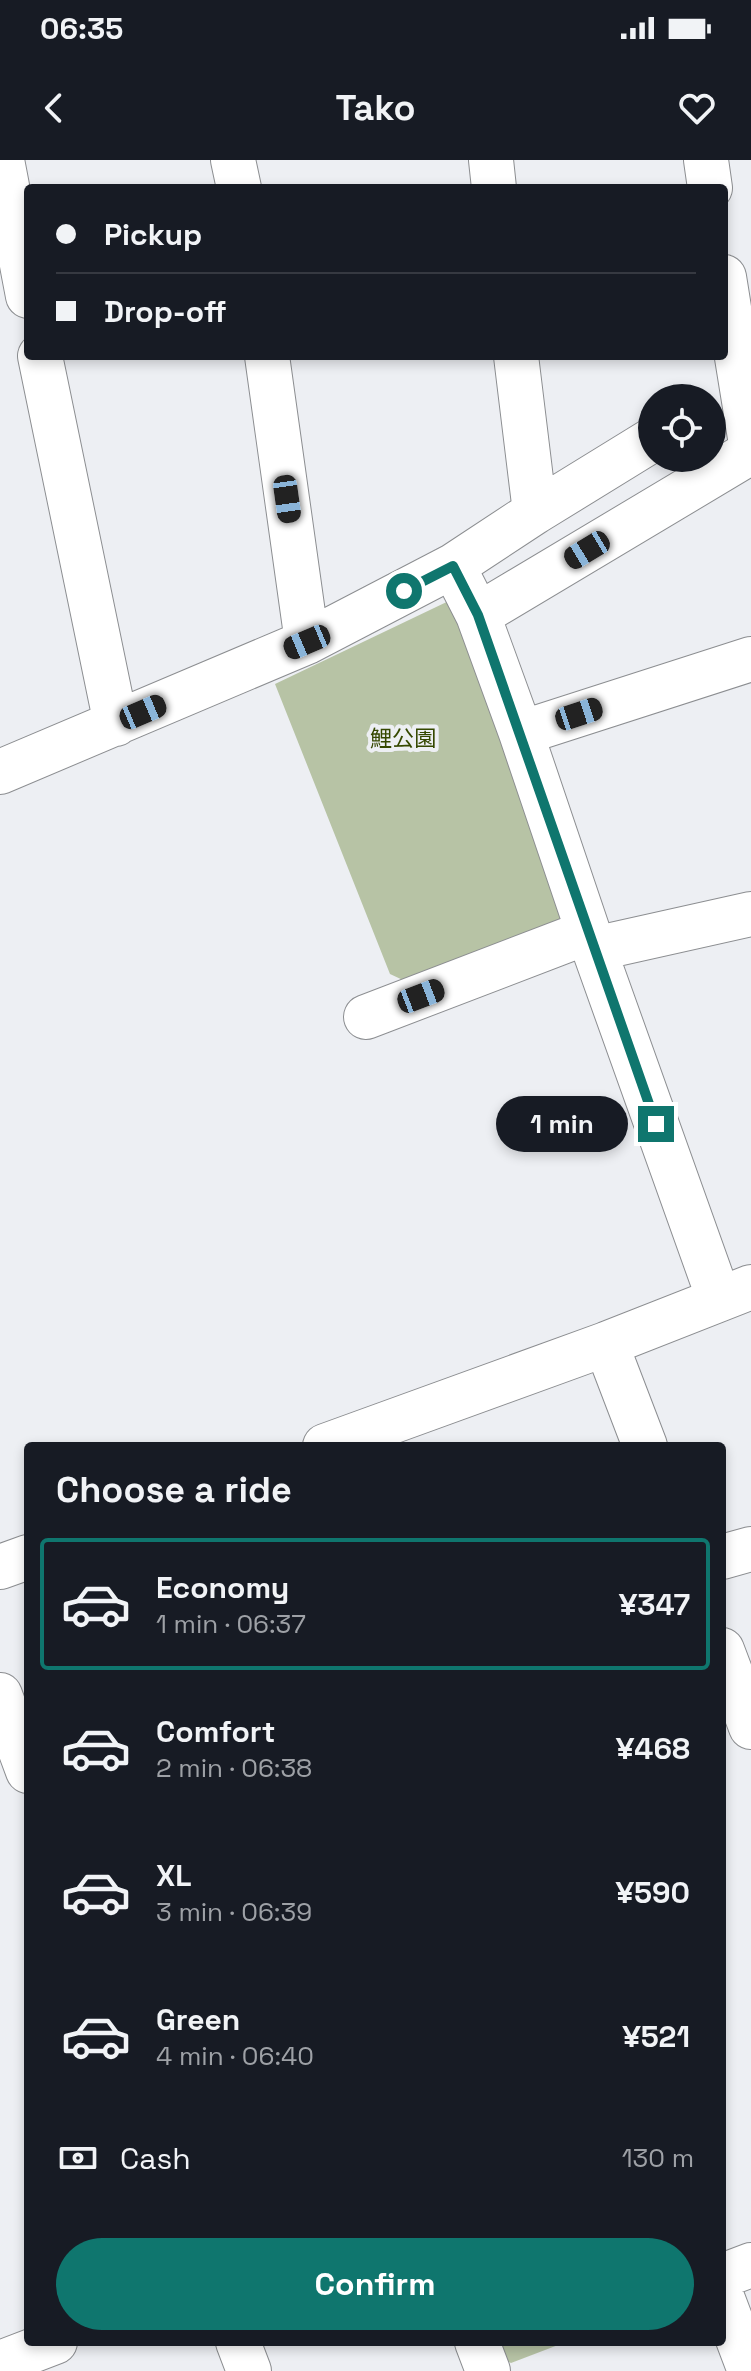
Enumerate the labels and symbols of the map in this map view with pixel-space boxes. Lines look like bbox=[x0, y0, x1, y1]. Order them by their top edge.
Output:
car bbox=[272, 474, 302, 524]
car bbox=[560, 527, 614, 573]
route start bbox=[386, 573, 422, 609]
car bbox=[280, 622, 334, 662]
car bbox=[116, 692, 170, 732]
car bbox=[552, 695, 606, 733]
park label: 鯉公園 bbox=[370, 724, 436, 752]
car bbox=[394, 976, 448, 1016]
callout: 1 min bbox=[496, 1096, 628, 1152]
route end bbox=[638, 1106, 674, 1142]

